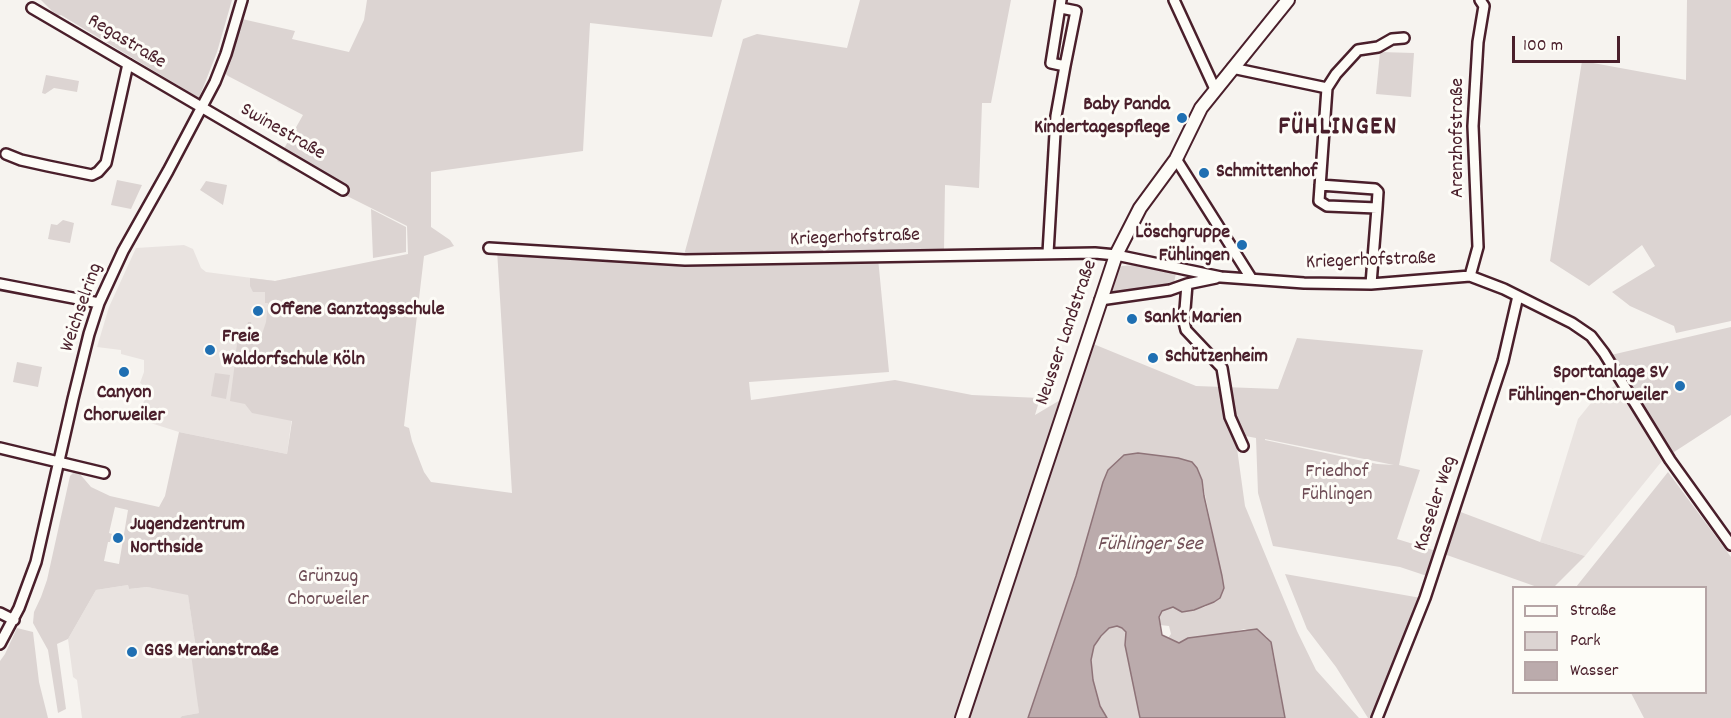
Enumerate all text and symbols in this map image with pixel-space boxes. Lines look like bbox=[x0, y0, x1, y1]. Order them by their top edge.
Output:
street label: Regastraße bbox=[82, 10, 170, 76]
scale bar bbox=[1515, 24, 1623, 62]
text: 100 m bbox=[1523, 34, 1563, 59]
street label: Arenzhofstraße bbox=[1447, 78, 1471, 198]
place label: Baby Panda Kindertagespflege bbox=[1034, 94, 1170, 141]
street label: Swinestraße bbox=[235, 99, 329, 167]
marker: Baby Panda Kindertagespflege bbox=[1175, 111, 1189, 125]
district label: FÜHLINGEN bbox=[1278, 113, 1398, 145]
place label: Schmittenhof bbox=[1216, 161, 1317, 185]
marker: Schmittenhof bbox=[1197, 166, 1211, 180]
place label: Löschgruppe Fühlingen bbox=[1135, 222, 1230, 269]
street label: Kriegerhofstraße bbox=[790, 225, 920, 253]
marker: Löschgruppe Fühlingen bbox=[1235, 238, 1249, 252]
street label: Kriegerhofstraße bbox=[1306, 248, 1436, 276]
street label: Neusser Landstraße bbox=[1032, 257, 1104, 409]
street label: Weichselring bbox=[57, 261, 109, 355]
place label: Offene Ganztagsschule bbox=[270, 299, 444, 323]
marker: Offene Ganztagsschule bbox=[251, 304, 265, 318]
place label: Sankt Marien bbox=[1144, 307, 1242, 331]
marker: Sankt Marien bbox=[1125, 312, 1139, 326]
place label: Freie Waldorfschule Köln bbox=[222, 326, 365, 373]
marker: Freie Waldorfschule Köln bbox=[203, 343, 217, 357]
place label: Schützenheim bbox=[1165, 346, 1268, 370]
marker: Schützenheim bbox=[1146, 351, 1160, 365]
place label: Sportanlage SV Fühlingen-Chorweiler bbox=[1508, 362, 1668, 409]
marker: Canyon Chorweiler bbox=[117, 365, 131, 379]
marker: Sportanlage SV Fühlingen-Chorweiler bbox=[1673, 379, 1687, 393]
place label: Canyon Chorweiler bbox=[83, 382, 165, 429]
street label: Kasseler Weg bbox=[1410, 453, 1464, 555]
park label: Friedhof Fühlingen bbox=[1301, 461, 1373, 508]
place label: Jugendzentrum Northside bbox=[130, 514, 245, 561]
marker: Jugendzentrum Northside bbox=[111, 531, 125, 545]
water label: Fühlinger See bbox=[1097, 533, 1203, 559]
park label: Grünzug Chorweiler bbox=[287, 566, 369, 613]
legend bbox=[1512, 586, 1707, 694]
text: Straße bbox=[1570, 599, 1616, 624]
text: Park bbox=[1570, 629, 1601, 654]
place label: GGS Merianstraße bbox=[144, 640, 279, 664]
marker: GGS Merianstraße bbox=[125, 645, 139, 659]
text: Wasser bbox=[1570, 659, 1619, 684]

